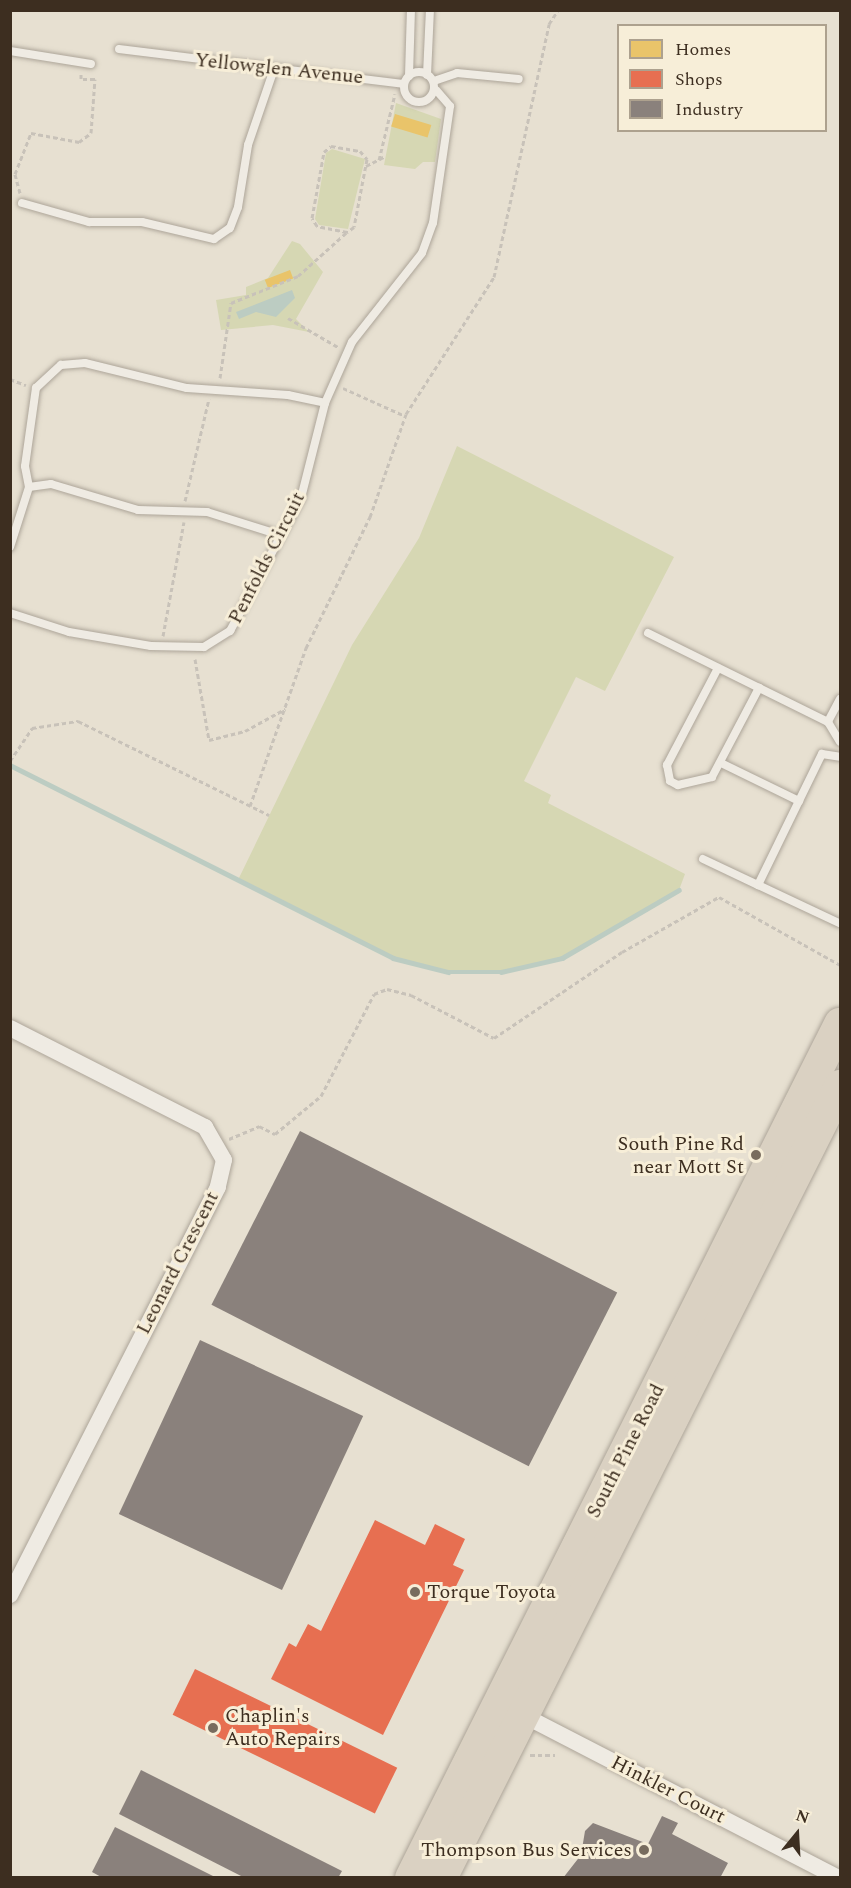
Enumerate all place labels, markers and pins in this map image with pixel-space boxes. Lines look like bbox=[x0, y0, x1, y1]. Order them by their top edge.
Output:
place label: South Pine Rd near Mott St bbox=[618, 1132, 744, 1179]
marker: South Pine Rd near Mott St bbox=[749, 1148, 763, 1162]
place label: Torque Toyota bbox=[427, 1580, 556, 1604]
marker: Torque Toyota bbox=[408, 1585, 422, 1599]
place label: Chaplin's Auto Repairs bbox=[225, 1704, 341, 1751]
marker: Chaplin's Auto Repairs bbox=[206, 1721, 220, 1735]
place label: Thompson Bus Services bbox=[421, 1838, 632, 1862]
marker: Thompson Bus Services bbox=[637, 1843, 651, 1857]

